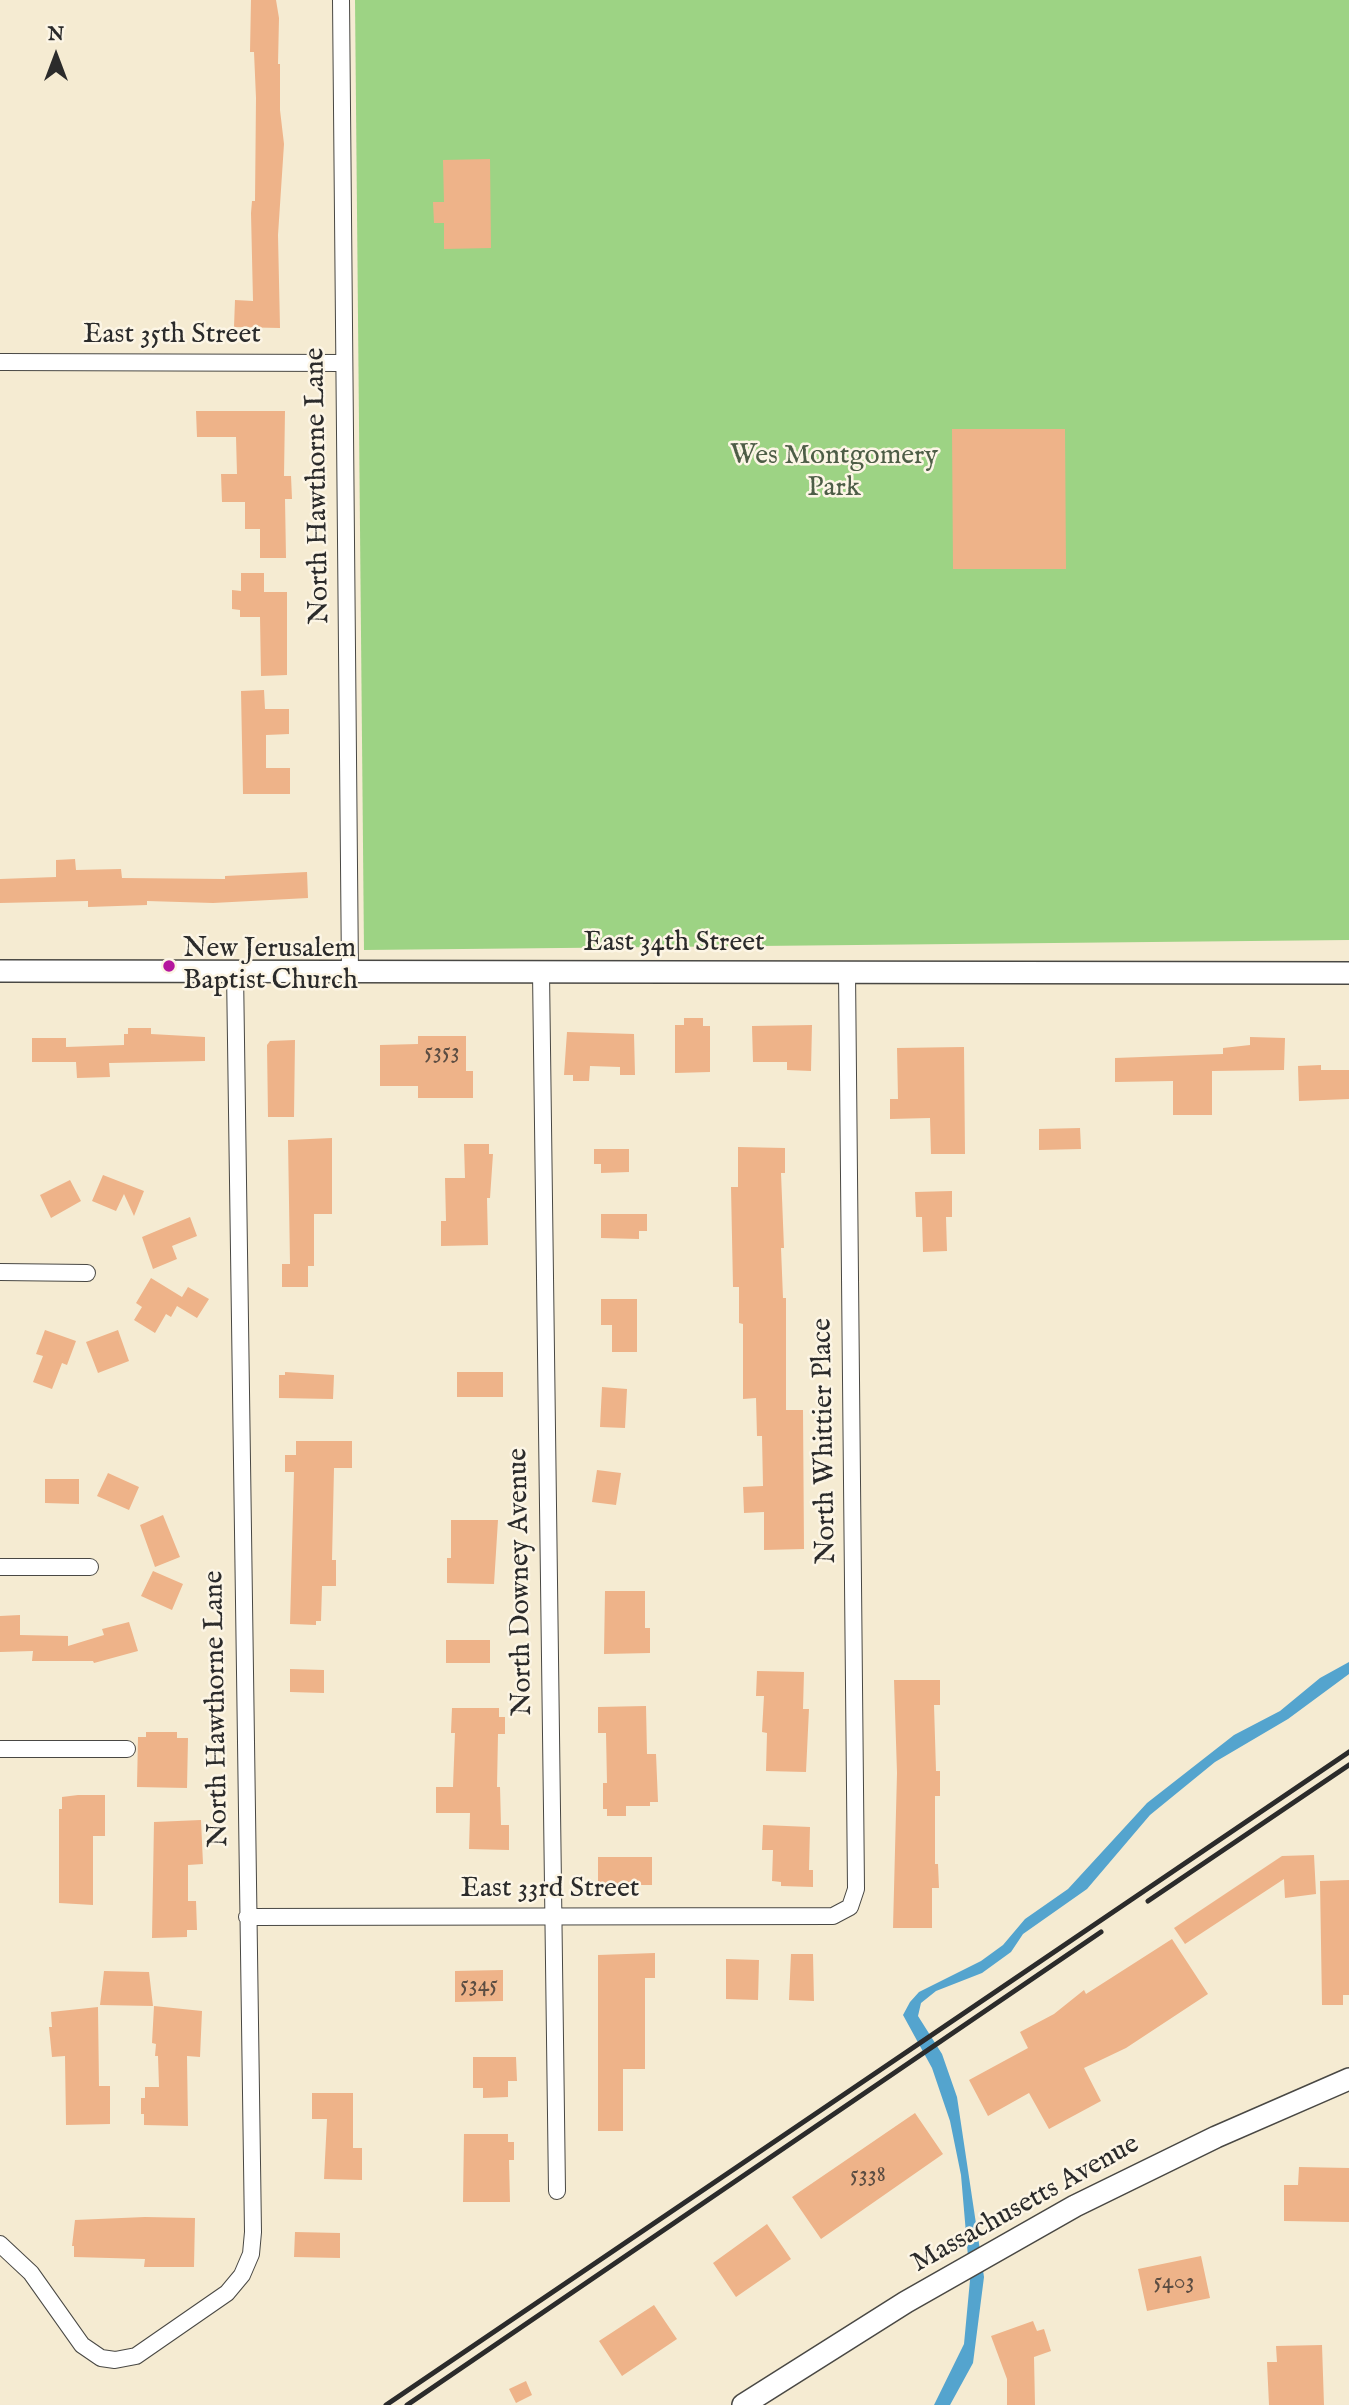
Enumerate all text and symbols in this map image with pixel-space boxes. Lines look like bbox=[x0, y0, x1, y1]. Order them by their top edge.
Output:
north arrow bbox=[21, 21, 91, 91]
text: N bbox=[48, 23, 64, 47]
street label: East 35th Street bbox=[83, 319, 261, 353]
street label: North Hawthorne Lane bbox=[300, 347, 338, 625]
park label: Wes Montgomery Park bbox=[730, 440, 938, 506]
street label: East 34th Street bbox=[583, 927, 765, 961]
place label: New Jerusalem Baptist Church bbox=[183, 933, 358, 999]
marker: New Jerusalem Baptist Church bbox=[161, 958, 177, 974]
house number: 5353 bbox=[424, 1039, 460, 1067]
street label: North Whittier Place bbox=[807, 1318, 845, 1564]
street label: North Downey Avenue bbox=[503, 1448, 541, 1716]
street label: North Hawthorne Lane bbox=[199, 1570, 237, 1848]
street label: East 33rd Street bbox=[461, 1873, 639, 1907]
house number: 5345 bbox=[460, 1972, 498, 2000]
street label: Massachusetts Avenue bbox=[906, 2129, 1146, 2281]
house number: 5338 bbox=[850, 2162, 886, 2190]
house number: 5403 bbox=[1153, 2269, 1195, 2297]

